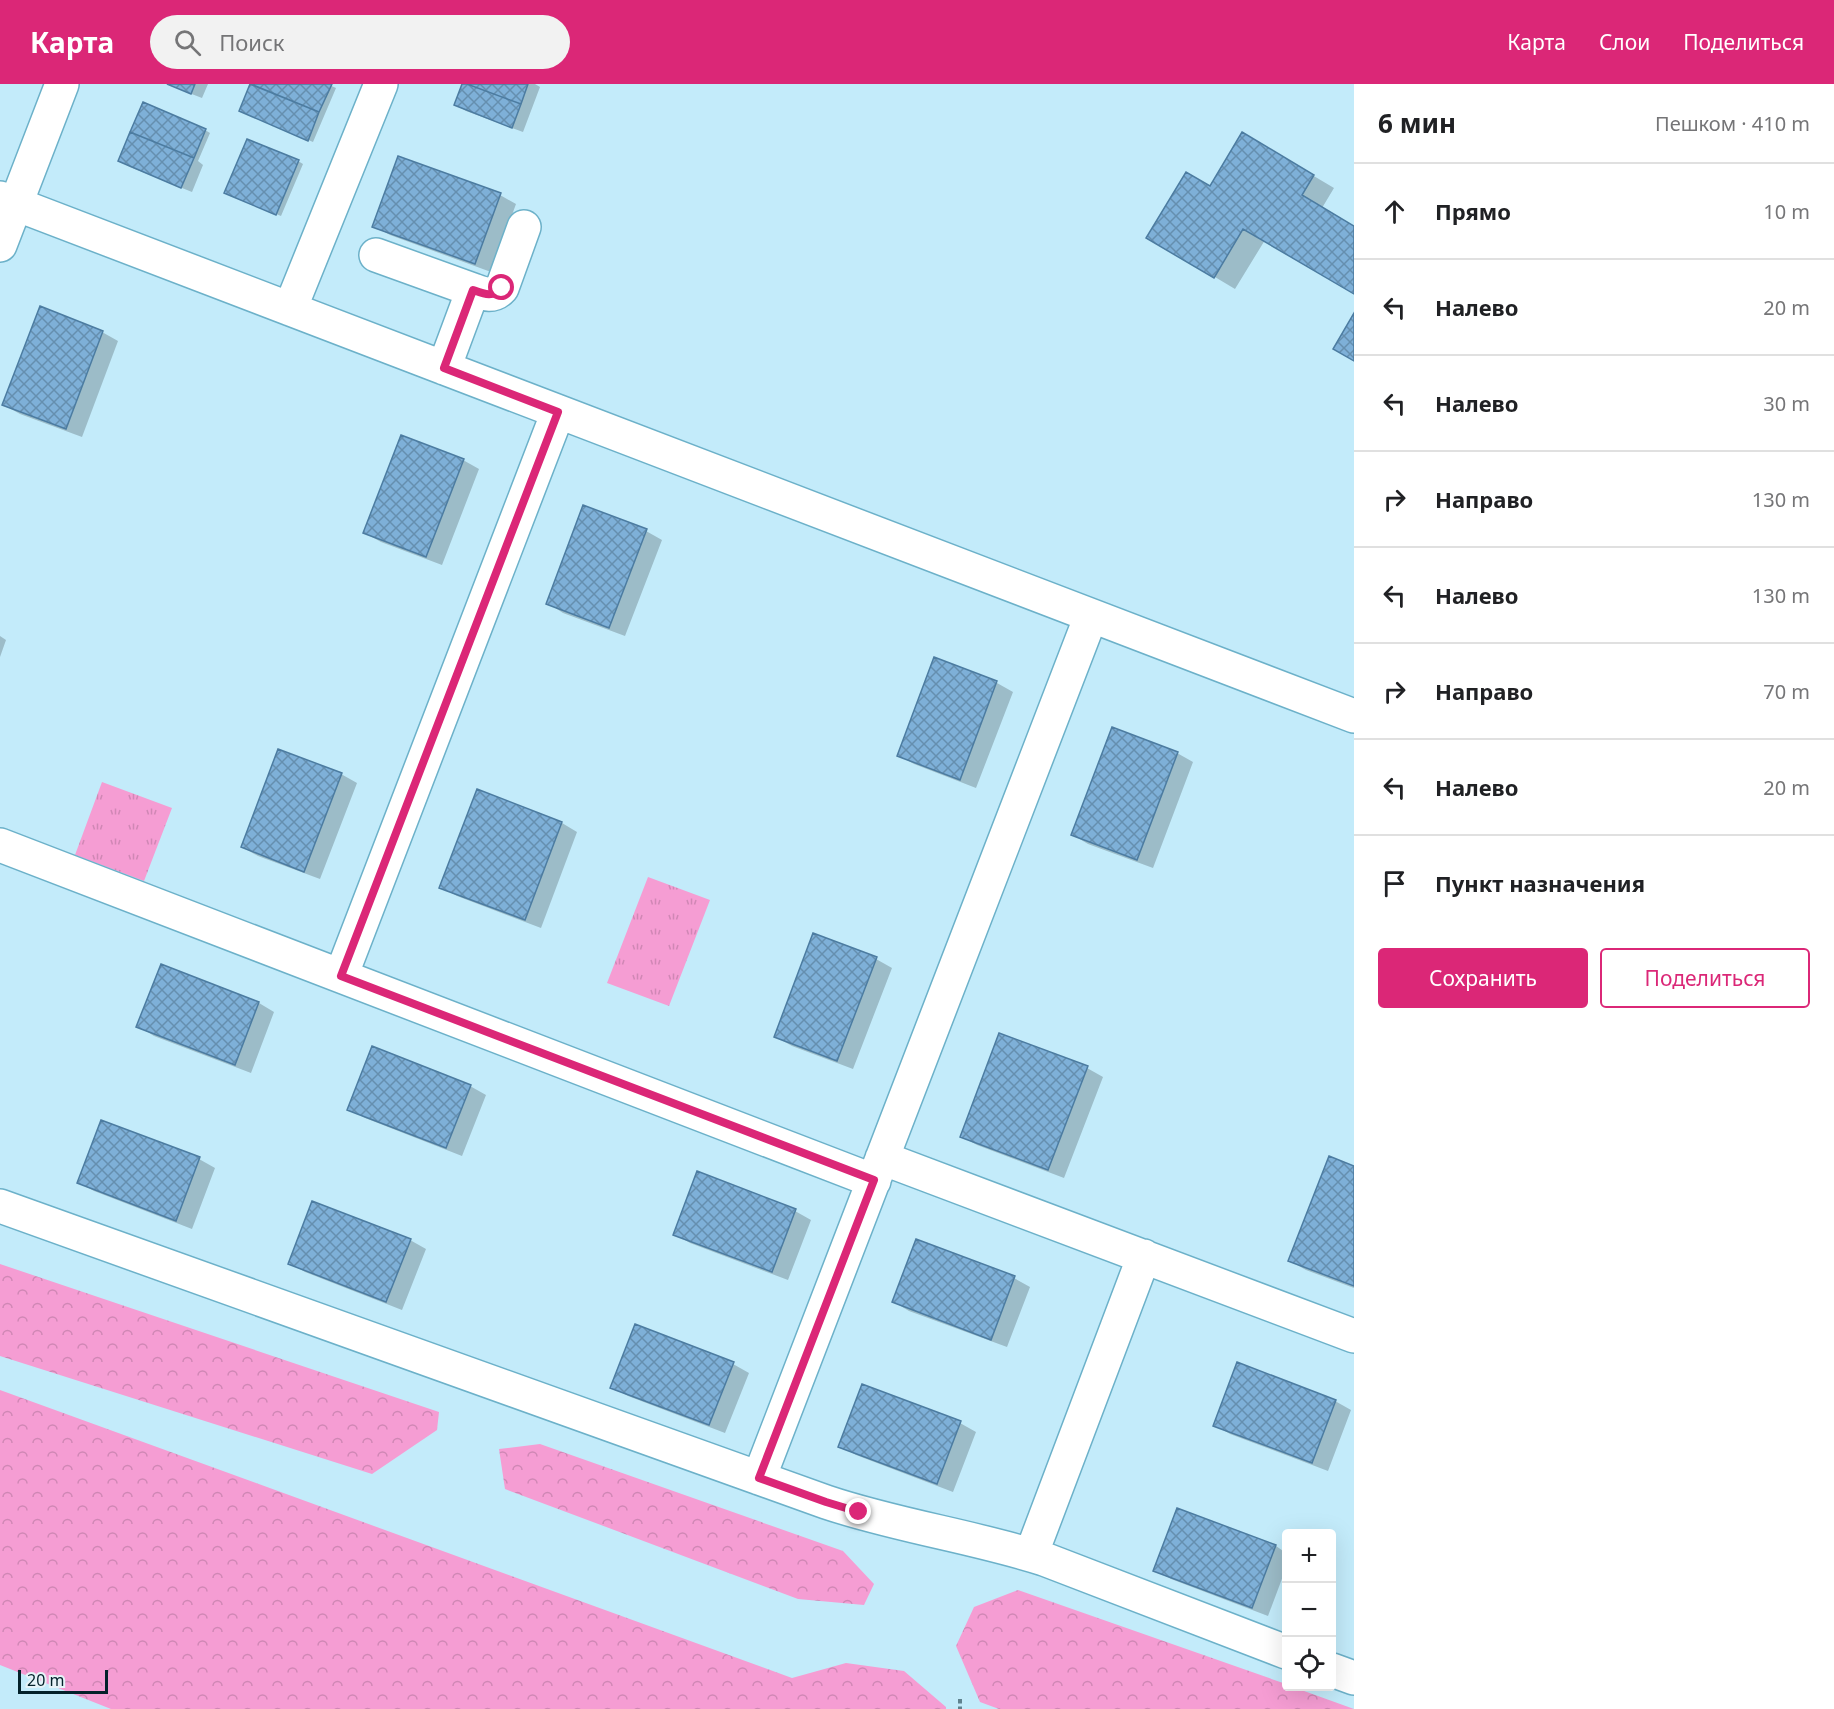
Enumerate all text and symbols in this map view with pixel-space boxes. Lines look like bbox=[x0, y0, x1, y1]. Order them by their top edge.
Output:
search box bbox=[150, 15, 570, 69]
text: Карта bbox=[30, 23, 114, 61]
icon: search bbox=[171, 26, 204, 59]
text: Поиск bbox=[219, 27, 285, 57]
text: Карта bbox=[1507, 28, 1566, 56]
text: Слои bbox=[1599, 28, 1650, 56]
text: Поделиться bbox=[1683, 28, 1804, 56]
text: 6 мин bbox=[1378, 105, 1456, 141]
text: Пешком · 410 m bbox=[1655, 110, 1810, 137]
icon: ahead bbox=[1378, 195, 1411, 228]
text: Прямо bbox=[1435, 196, 1511, 226]
text: 10 m bbox=[1763, 198, 1810, 225]
route start bbox=[488, 274, 514, 300]
icon: left bbox=[1378, 291, 1411, 324]
text: Налево bbox=[1435, 292, 1518, 322]
text: 20 m bbox=[1763, 294, 1810, 321]
icon: left bbox=[1378, 387, 1411, 420]
text: Налево bbox=[1435, 388, 1518, 418]
text: 30 m bbox=[1763, 390, 1810, 417]
icon: right bbox=[1378, 483, 1411, 516]
text: Направо bbox=[1435, 484, 1533, 514]
text: 130 m bbox=[1752, 486, 1810, 513]
icon: left bbox=[1378, 579, 1411, 612]
text: Налево bbox=[1435, 580, 1518, 610]
text: 130 m bbox=[1752, 582, 1810, 609]
icon: right bbox=[1378, 675, 1411, 708]
text: Направо bbox=[1435, 676, 1533, 706]
text: 70 m bbox=[1763, 678, 1810, 705]
icon: left bbox=[1378, 771, 1411, 804]
text: Налево bbox=[1435, 772, 1518, 802]
text: 20 m bbox=[1763, 774, 1810, 801]
icon: arrive bbox=[1378, 867, 1411, 900]
text: Пункт назначения bbox=[1435, 868, 1645, 898]
button: Сохранить bbox=[1378, 948, 1588, 1008]
button: Поделиться bbox=[1600, 948, 1810, 1008]
route end bbox=[845, 1498, 871, 1524]
map controls bbox=[1282, 1529, 1336, 1691]
button: + bbox=[1282, 1529, 1336, 1583]
button: − bbox=[1282, 1583, 1336, 1637]
button: locate bbox=[1282, 1637, 1336, 1691]
scale bar bbox=[18, 1667, 108, 1694]
text: 20 m bbox=[27, 1669, 64, 1691]

